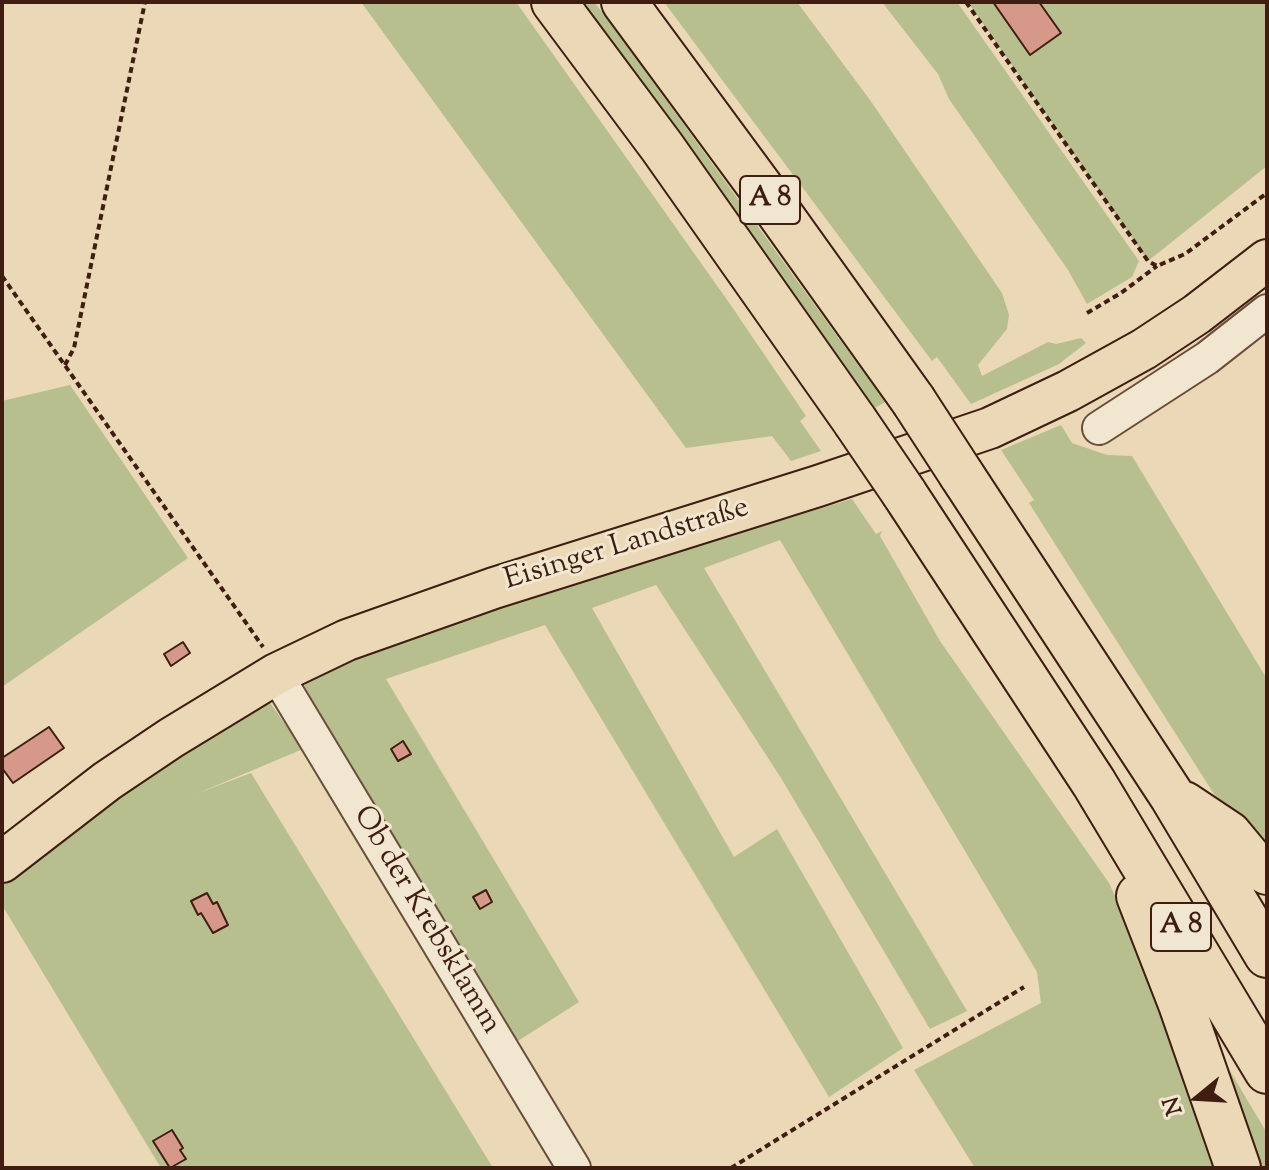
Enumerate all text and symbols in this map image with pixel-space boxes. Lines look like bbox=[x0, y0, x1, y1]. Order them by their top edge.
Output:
road number: A 8 bbox=[740, 176, 800, 224]
street label: Eisinger Landstraße bbox=[500, 492, 754, 600]
street label: Ob der Krebsklamm bbox=[343, 801, 507, 1041]
road number: A 8 bbox=[1151, 903, 1211, 951]
north arrow bbox=[1157, 1058, 1237, 1138]
text: N bbox=[1156, 1092, 1192, 1119]

